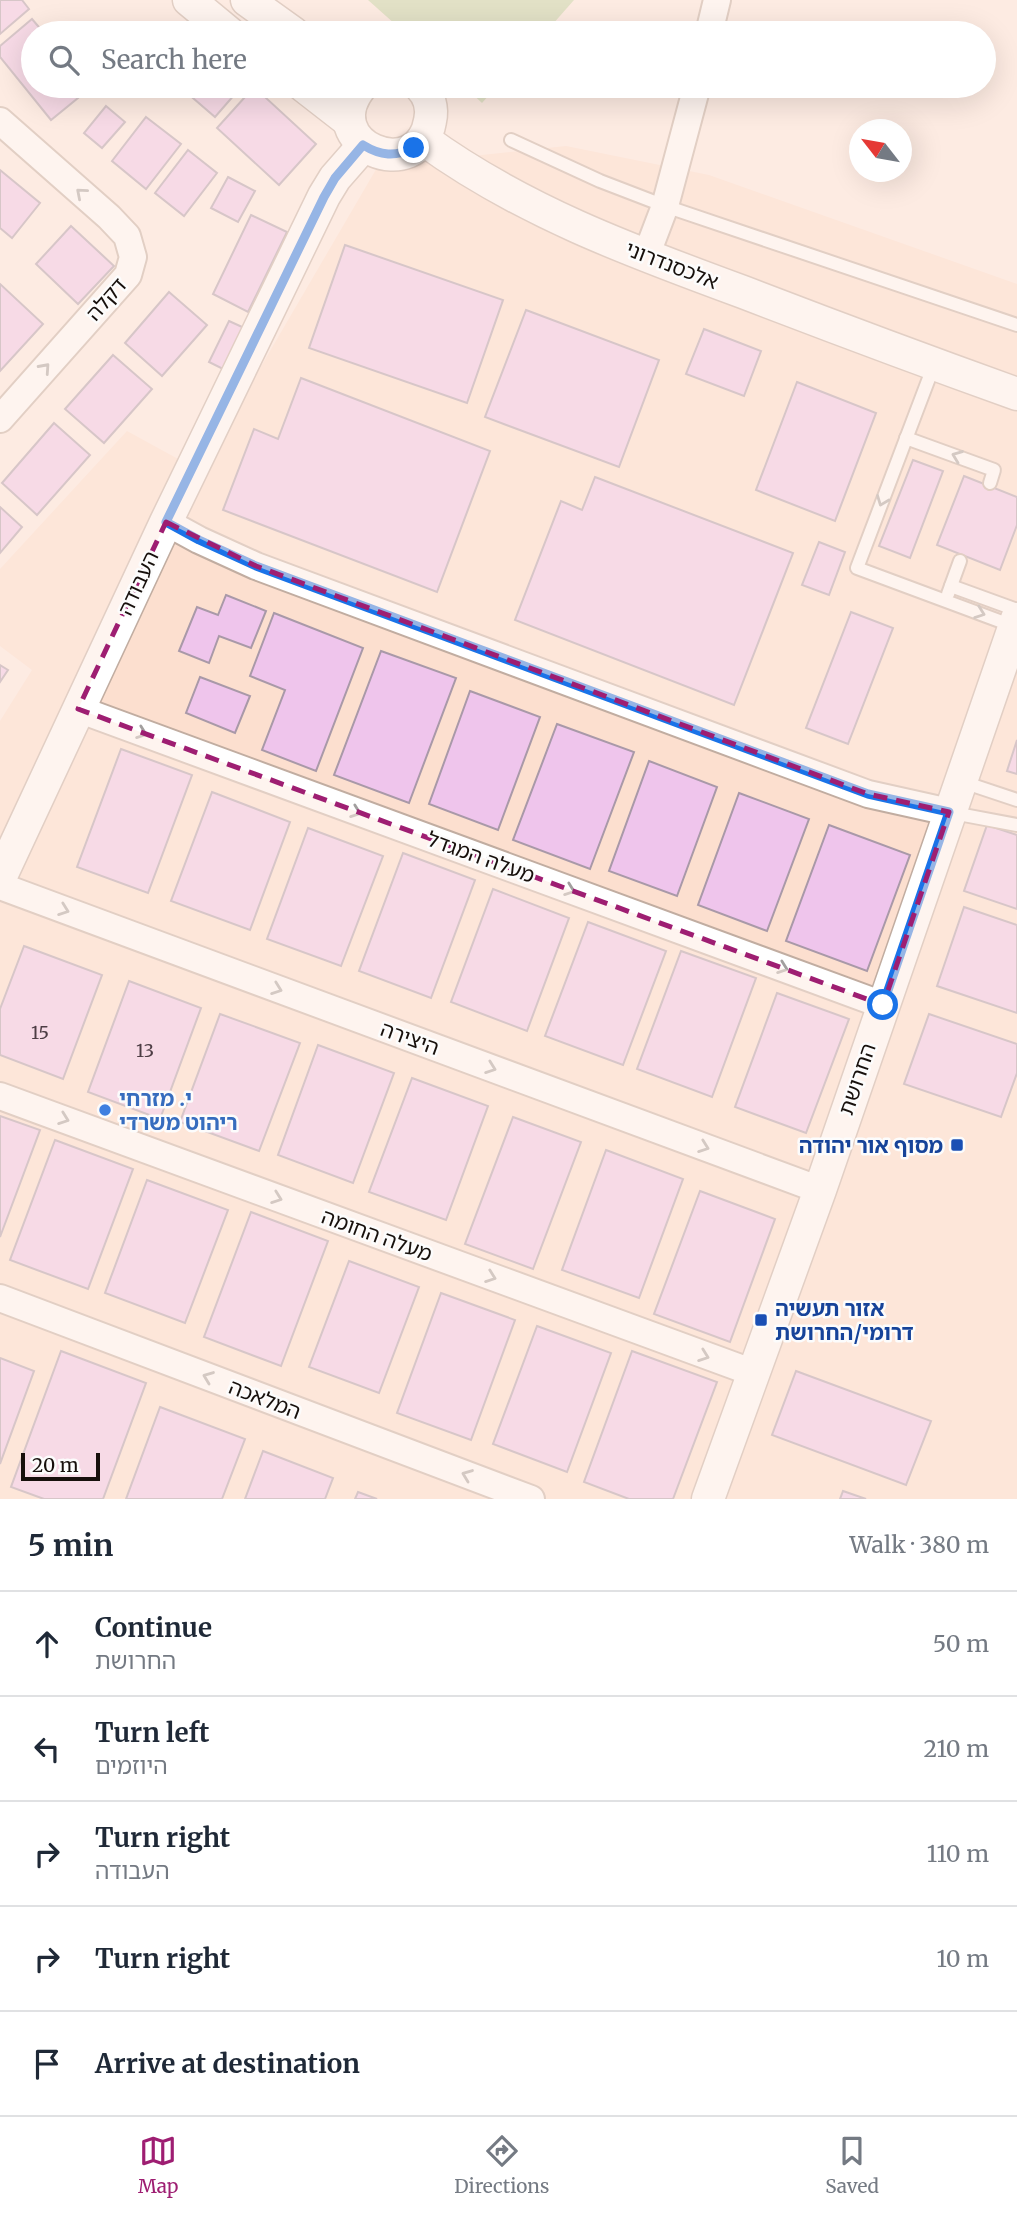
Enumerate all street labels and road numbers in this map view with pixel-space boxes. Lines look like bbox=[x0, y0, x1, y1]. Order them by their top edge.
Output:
street label: אלכסנדרוני bbox=[622, 235, 722, 295]
street label: דקלה bbox=[80, 272, 132, 326]
street label: העבודה bbox=[111, 546, 165, 620]
street label: מעלה המגדל bbox=[423, 825, 539, 889]
street label: היצירה bbox=[377, 1015, 443, 1061]
street label: החרושת bbox=[832, 1040, 882, 1118]
street label: מעלה החומה bbox=[318, 1203, 436, 1268]
street label: המלאכה bbox=[225, 1373, 305, 1425]

